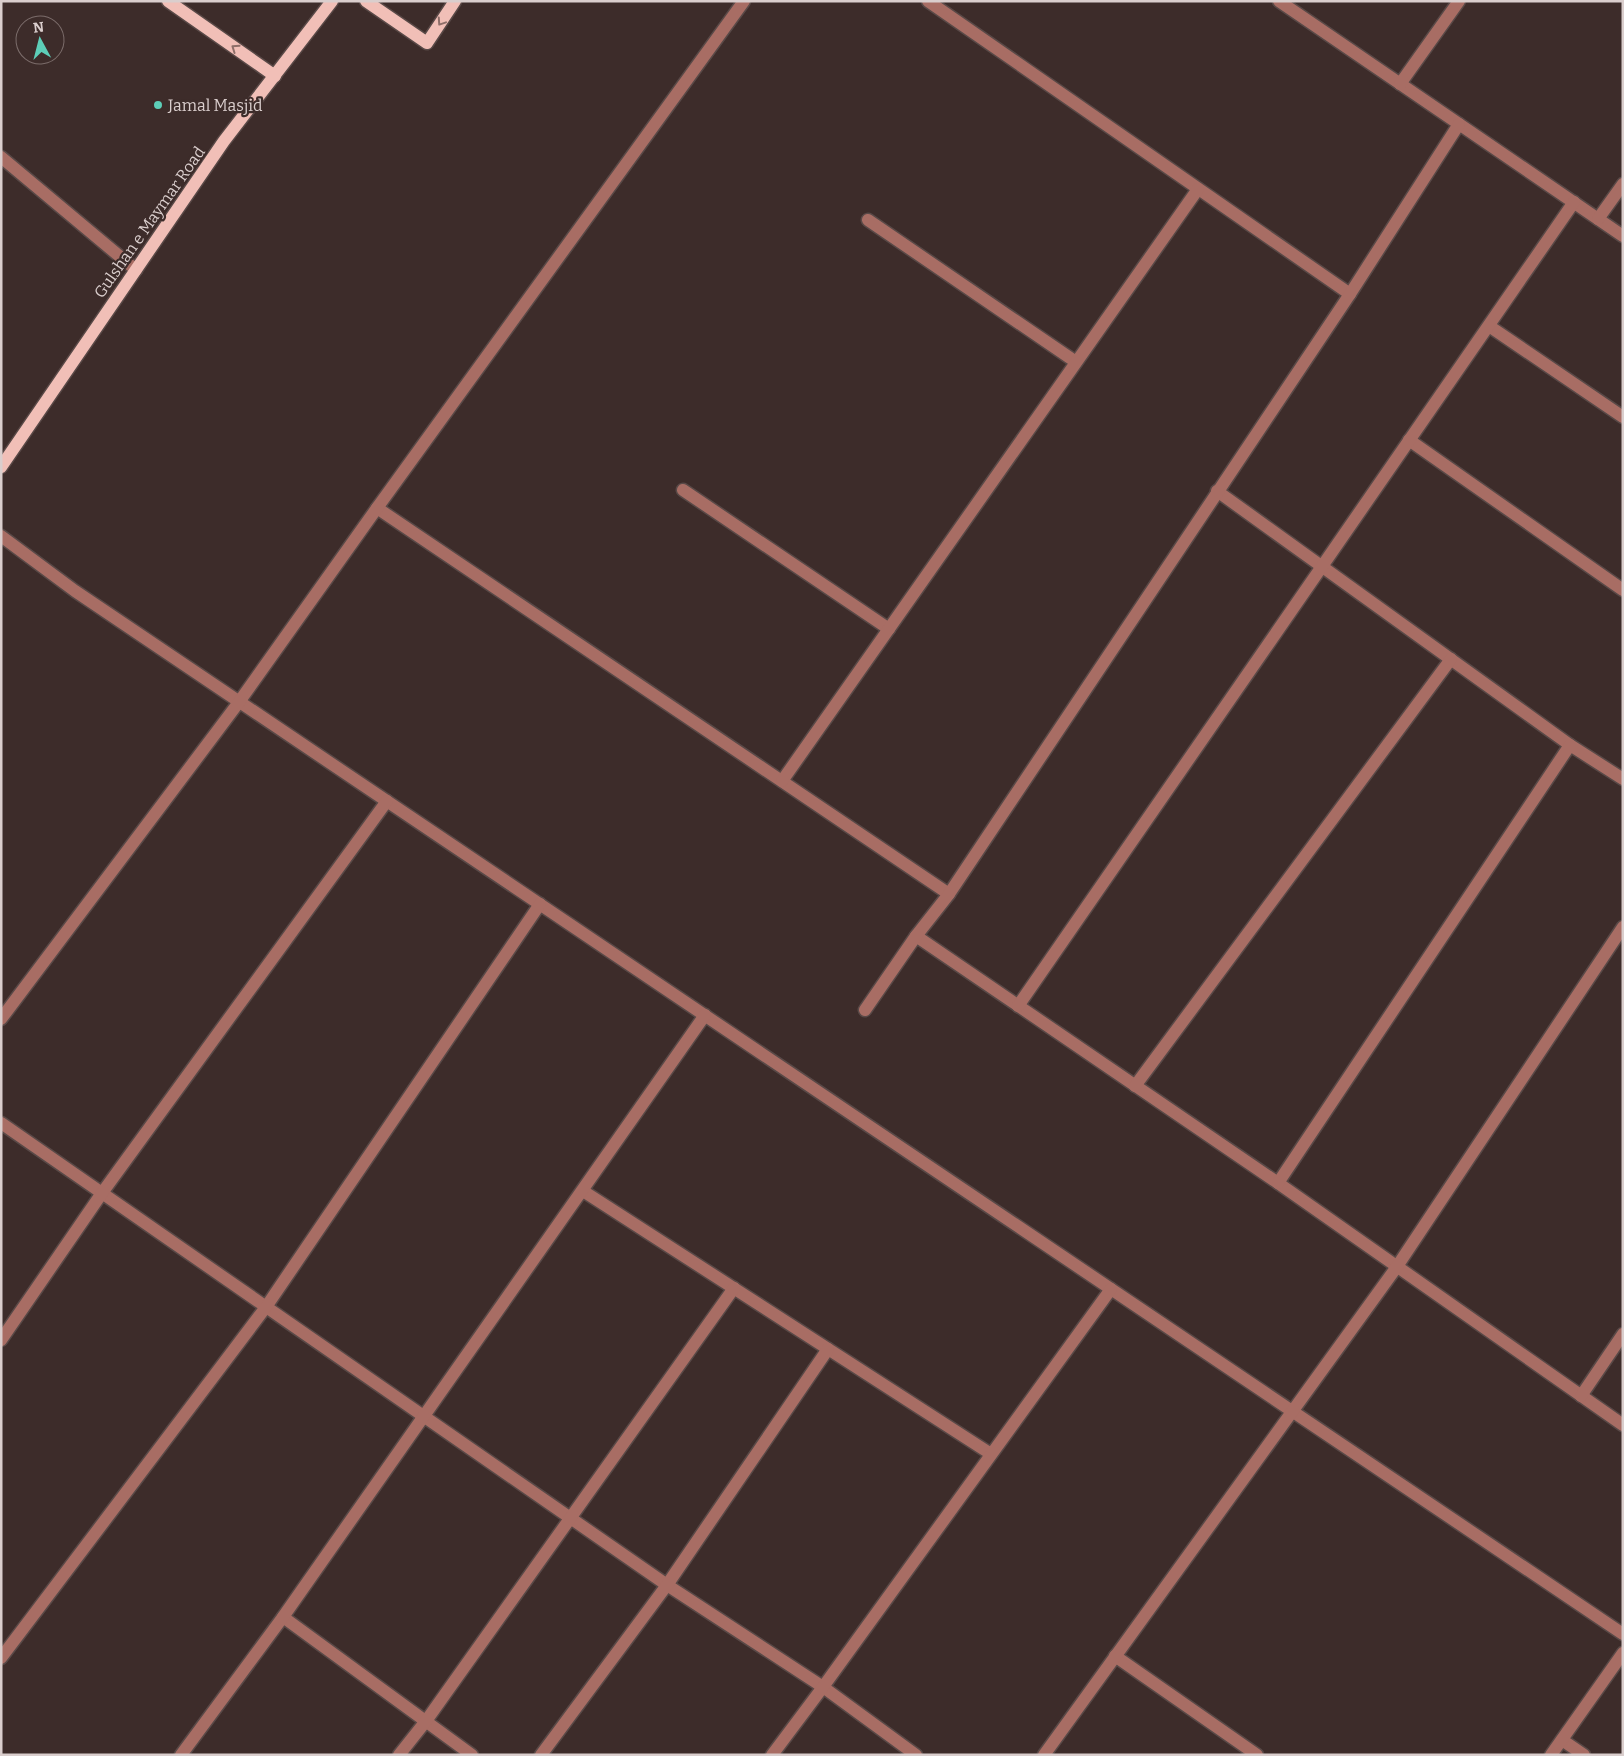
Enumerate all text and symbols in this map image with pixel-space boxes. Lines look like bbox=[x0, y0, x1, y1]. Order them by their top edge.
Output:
north arrow bbox=[15, 15, 65, 65]
one-way arrow bbox=[438, 16, 447, 26]
text: N bbox=[32, 18, 45, 37]
one-way arrow bbox=[231, 45, 241, 54]
place label: Jamal Masjid bbox=[167, 96, 263, 115]
marker: Jamal Masjid bbox=[152, 99, 164, 111]
street label: Gulshan e Maymar Road bbox=[90, 143, 209, 302]

